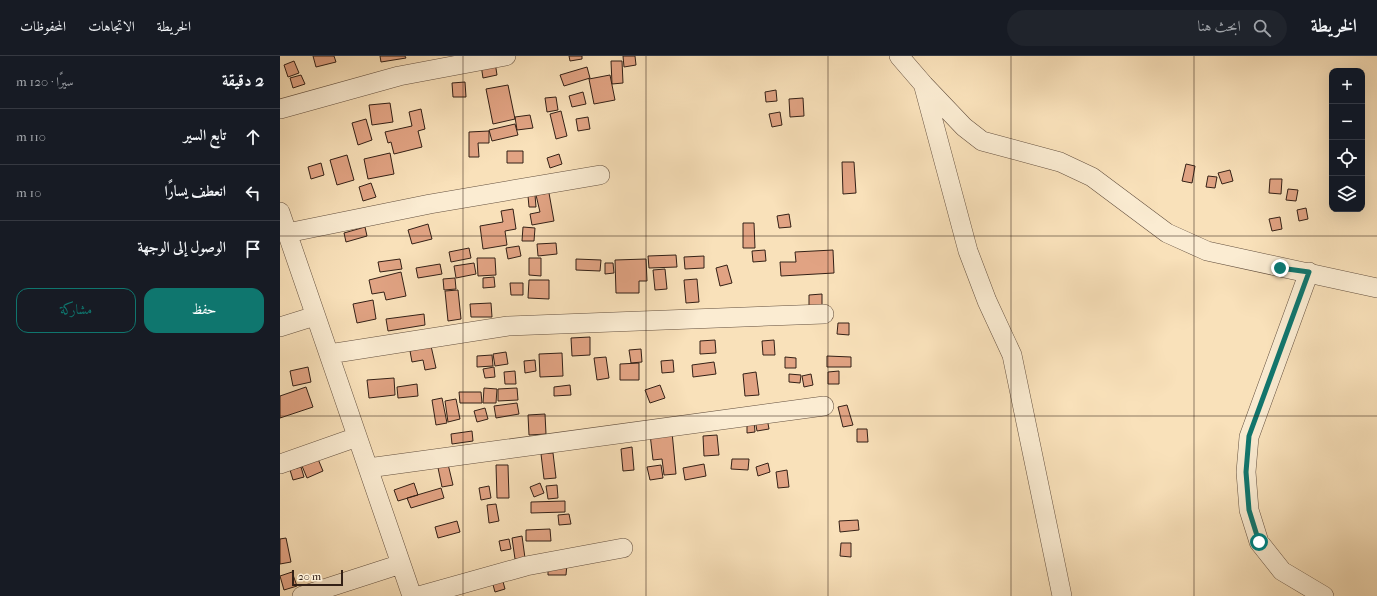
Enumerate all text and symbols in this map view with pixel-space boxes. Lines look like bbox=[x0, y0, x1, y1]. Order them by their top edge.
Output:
search box bbox=[1007, 10, 1287, 46]
text: الخريطة bbox=[1311, 15, 1357, 37]
text: ابحث هنا bbox=[1198, 17, 1241, 35]
icon: search bbox=[1251, 17, 1273, 39]
text: المحفوظات bbox=[20, 18, 66, 35]
text: الاتجاهات bbox=[88, 18, 135, 35]
text: الخريطة bbox=[157, 18, 191, 35]
map controls bbox=[1329, 68, 1365, 212]
button: + bbox=[1329, 68, 1365, 104]
text: 2 دقيقة bbox=[222, 70, 264, 90]
text: سيرًا · 120 m bbox=[16, 74, 74, 89]
button: − bbox=[1329, 104, 1365, 140]
text: تابع السير bbox=[184, 126, 226, 144]
icon: ahead bbox=[242, 126, 264, 148]
text: 110 m bbox=[16, 129, 46, 144]
button: locate bbox=[1329, 140, 1365, 176]
button: layers bbox=[1329, 176, 1365, 212]
text: انعطف يسارًا bbox=[165, 182, 226, 200]
icon: left bbox=[242, 182, 264, 204]
text: 10 m bbox=[16, 185, 41, 200]
text: الوصول إلى الوجهة bbox=[137, 238, 226, 256]
icon: arrive bbox=[242, 238, 264, 260]
route end bbox=[1271, 259, 1289, 277]
button: مشاركة bbox=[16, 288, 136, 333]
button: حفظ bbox=[144, 288, 264, 333]
route start bbox=[1250, 533, 1268, 551]
scale bar bbox=[292, 568, 343, 587]
text: 20 m bbox=[298, 570, 321, 583]

